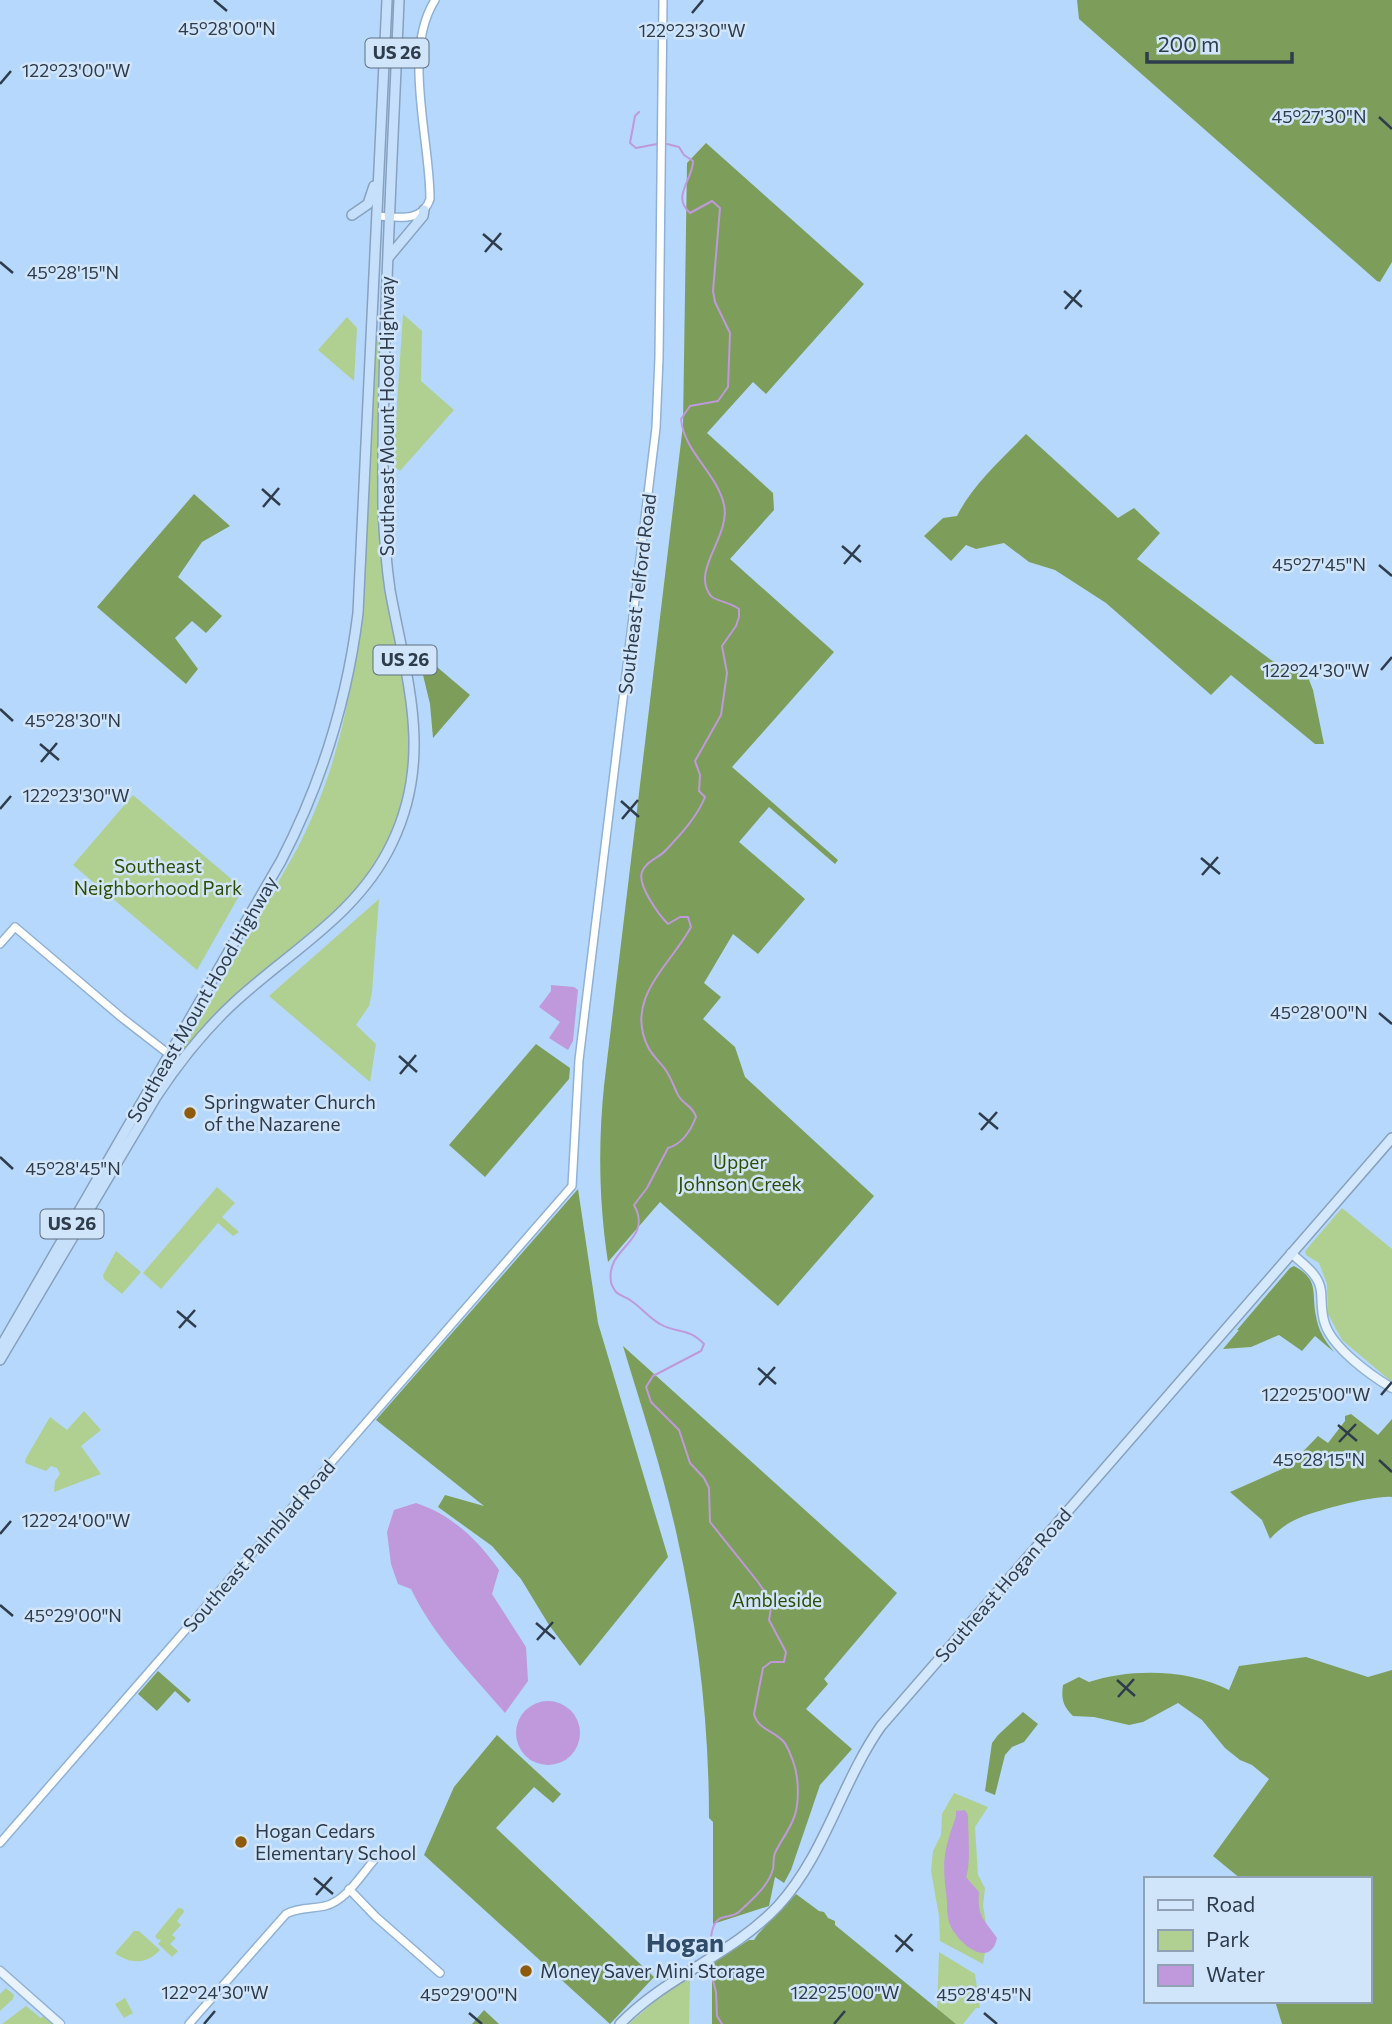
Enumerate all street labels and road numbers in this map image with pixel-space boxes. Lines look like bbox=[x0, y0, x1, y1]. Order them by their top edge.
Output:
road number: US 26 bbox=[366, 38, 428, 68]
street label: Southeast Mount Hood Highway bbox=[375, 276, 398, 556]
street label: Southeast Telford Road bbox=[613, 492, 660, 696]
road number: US 26 bbox=[374, 646, 436, 674]
street label: Southeast Mount Hood Highway bbox=[122, 871, 282, 1126]
road number: US 26 bbox=[41, 1210, 104, 1238]
street label: Southeast Palmblad Road bbox=[178, 1455, 339, 1636]
street label: Southeast Hogan Road bbox=[930, 1503, 1076, 1666]

